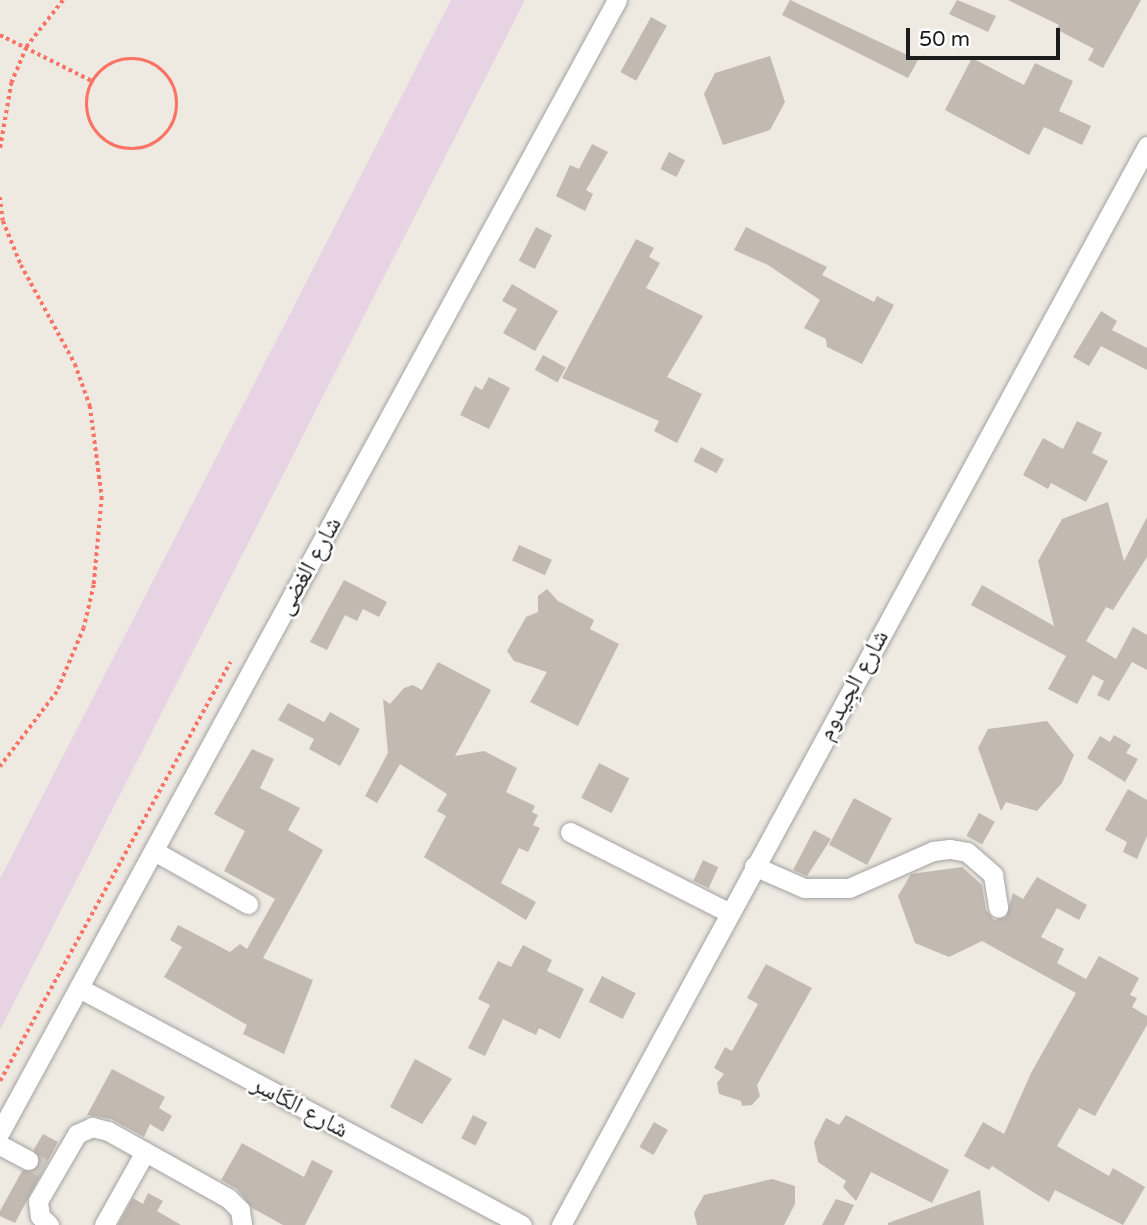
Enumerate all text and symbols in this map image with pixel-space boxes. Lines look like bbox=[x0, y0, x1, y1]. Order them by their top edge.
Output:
scale bar bbox=[909, 14, 1063, 58]
text: 50 m bbox=[919, 27, 970, 52]
street label: شارع الغضى bbox=[270, 512, 348, 620]
street label: شارع الجِيدوم bbox=[811, 625, 895, 745]
street label: شارع الكَاسِر bbox=[247, 1070, 353, 1144]

